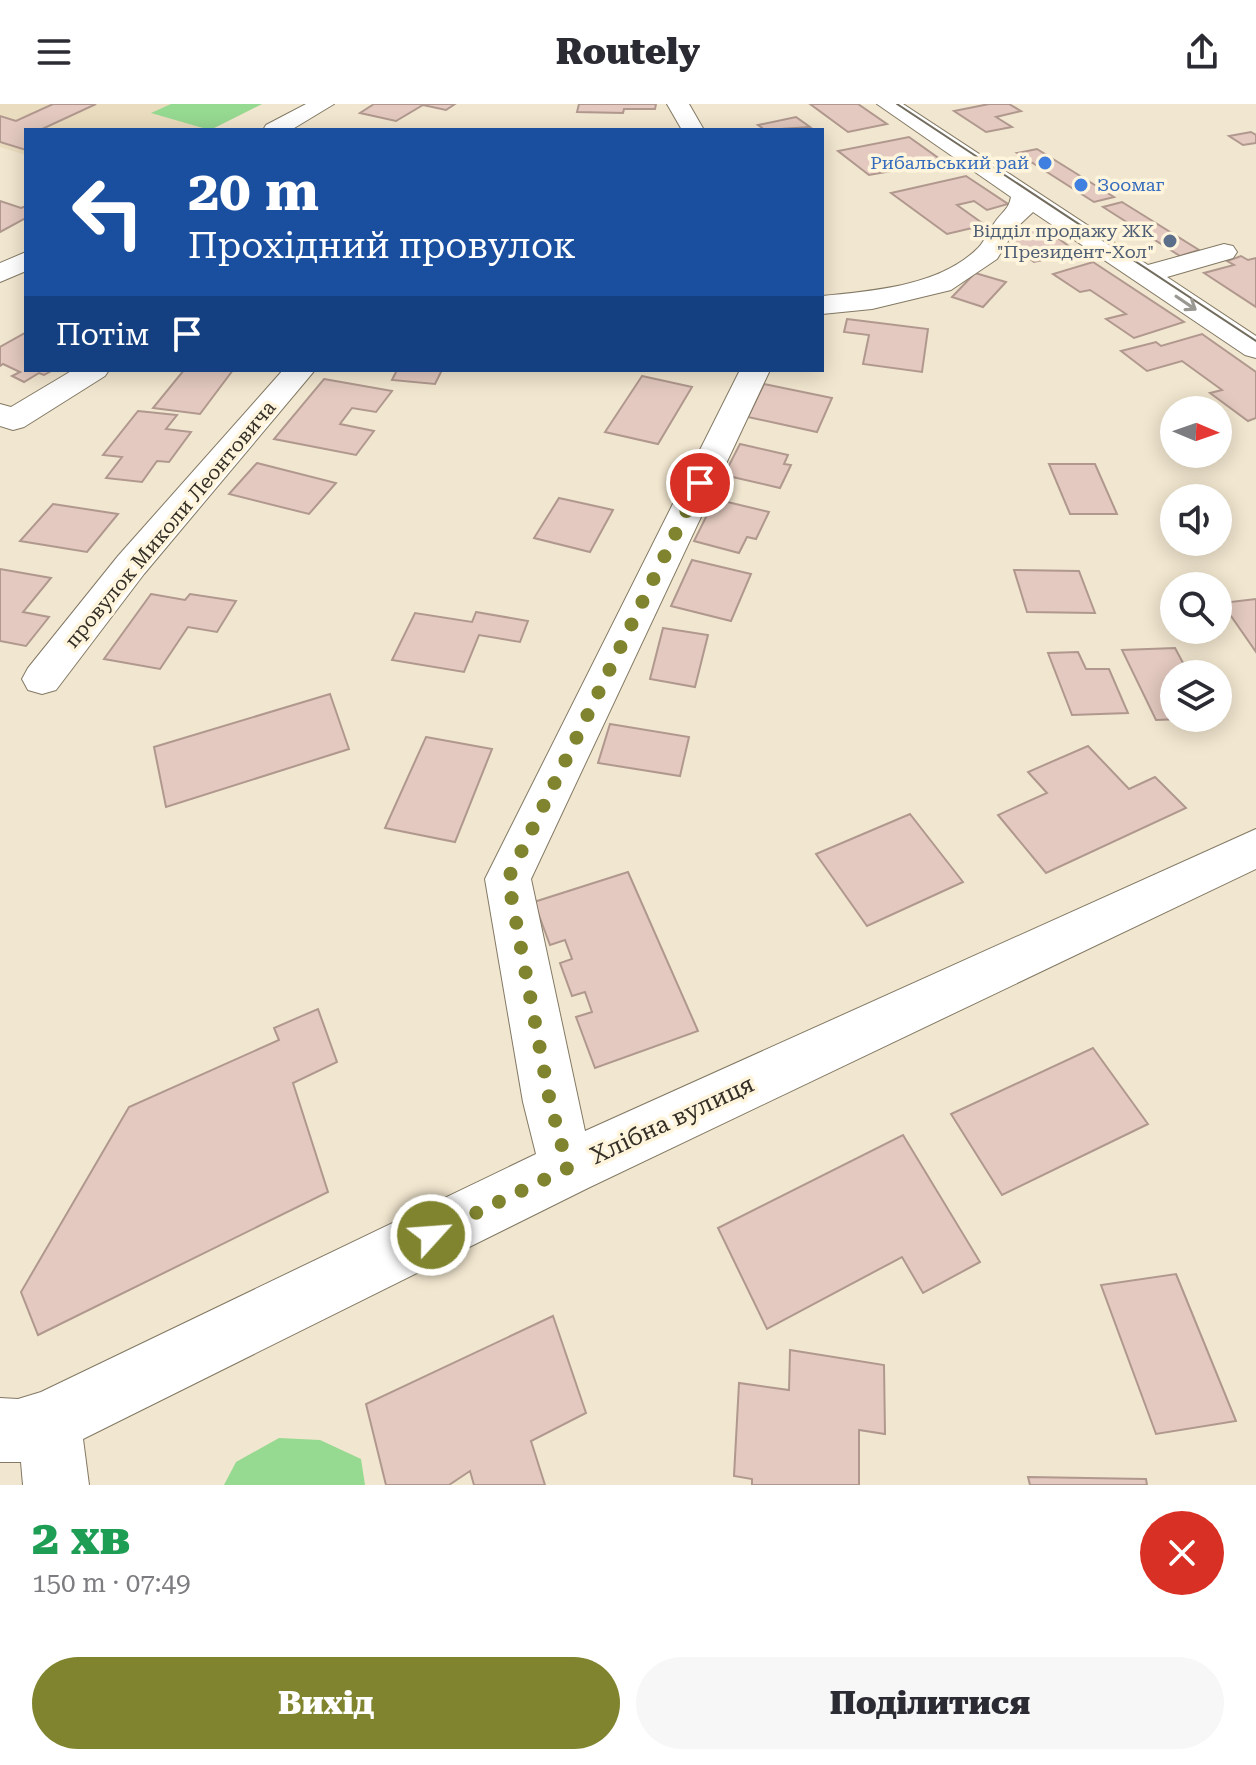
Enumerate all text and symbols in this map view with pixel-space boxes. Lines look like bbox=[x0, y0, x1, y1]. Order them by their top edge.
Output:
icon: menu bbox=[32, 30, 76, 74]
icon: share bbox=[1180, 30, 1224, 74]
text: Routely bbox=[556, 31, 700, 73]
place label: Рибальський рай bbox=[870, 152, 1029, 173]
marker: Рибальський рай bbox=[1036, 154, 1054, 172]
text: 20 m bbox=[188, 158, 319, 224]
icon: left bbox=[56, 160, 160, 264]
place label: Зоомаг bbox=[1097, 174, 1165, 195]
marker: Зоомаг bbox=[1072, 176, 1090, 194]
place label: Відділ продажу ЖК "Президент-Хол" bbox=[973, 220, 1154, 262]
text: Прохідний провулок bbox=[188, 225, 576, 267]
marker: Відділ продажу ЖК "Президент-Хол" bbox=[1161, 232, 1179, 250]
one-way arrow bbox=[1174, 295, 1197, 311]
icon: arrive bbox=[165, 312, 209, 356]
text: Потім bbox=[56, 317, 149, 352]
street label: провулок Миколи Леонтовича bbox=[60, 396, 281, 652]
north arrow bbox=[1160, 396, 1232, 468]
map controls bbox=[1160, 396, 1232, 732]
pin bbox=[666, 449, 734, 517]
icon: arrive bbox=[678, 461, 722, 505]
button: sound bbox=[1160, 484, 1232, 556]
button: search bbox=[1160, 572, 1232, 644]
button: layers bbox=[1160, 660, 1232, 732]
street label: Хлібна вулиця bbox=[586, 1070, 758, 1170]
position arrow bbox=[389, 1193, 473, 1277]
text: 2 хв bbox=[32, 1510, 130, 1566]
button: close bbox=[1140, 1511, 1224, 1595]
text: 150 m · 07:49 bbox=[32, 1568, 191, 1598]
button: Вихід bbox=[32, 1657, 620, 1749]
button: Поділитися bbox=[636, 1657, 1224, 1749]

